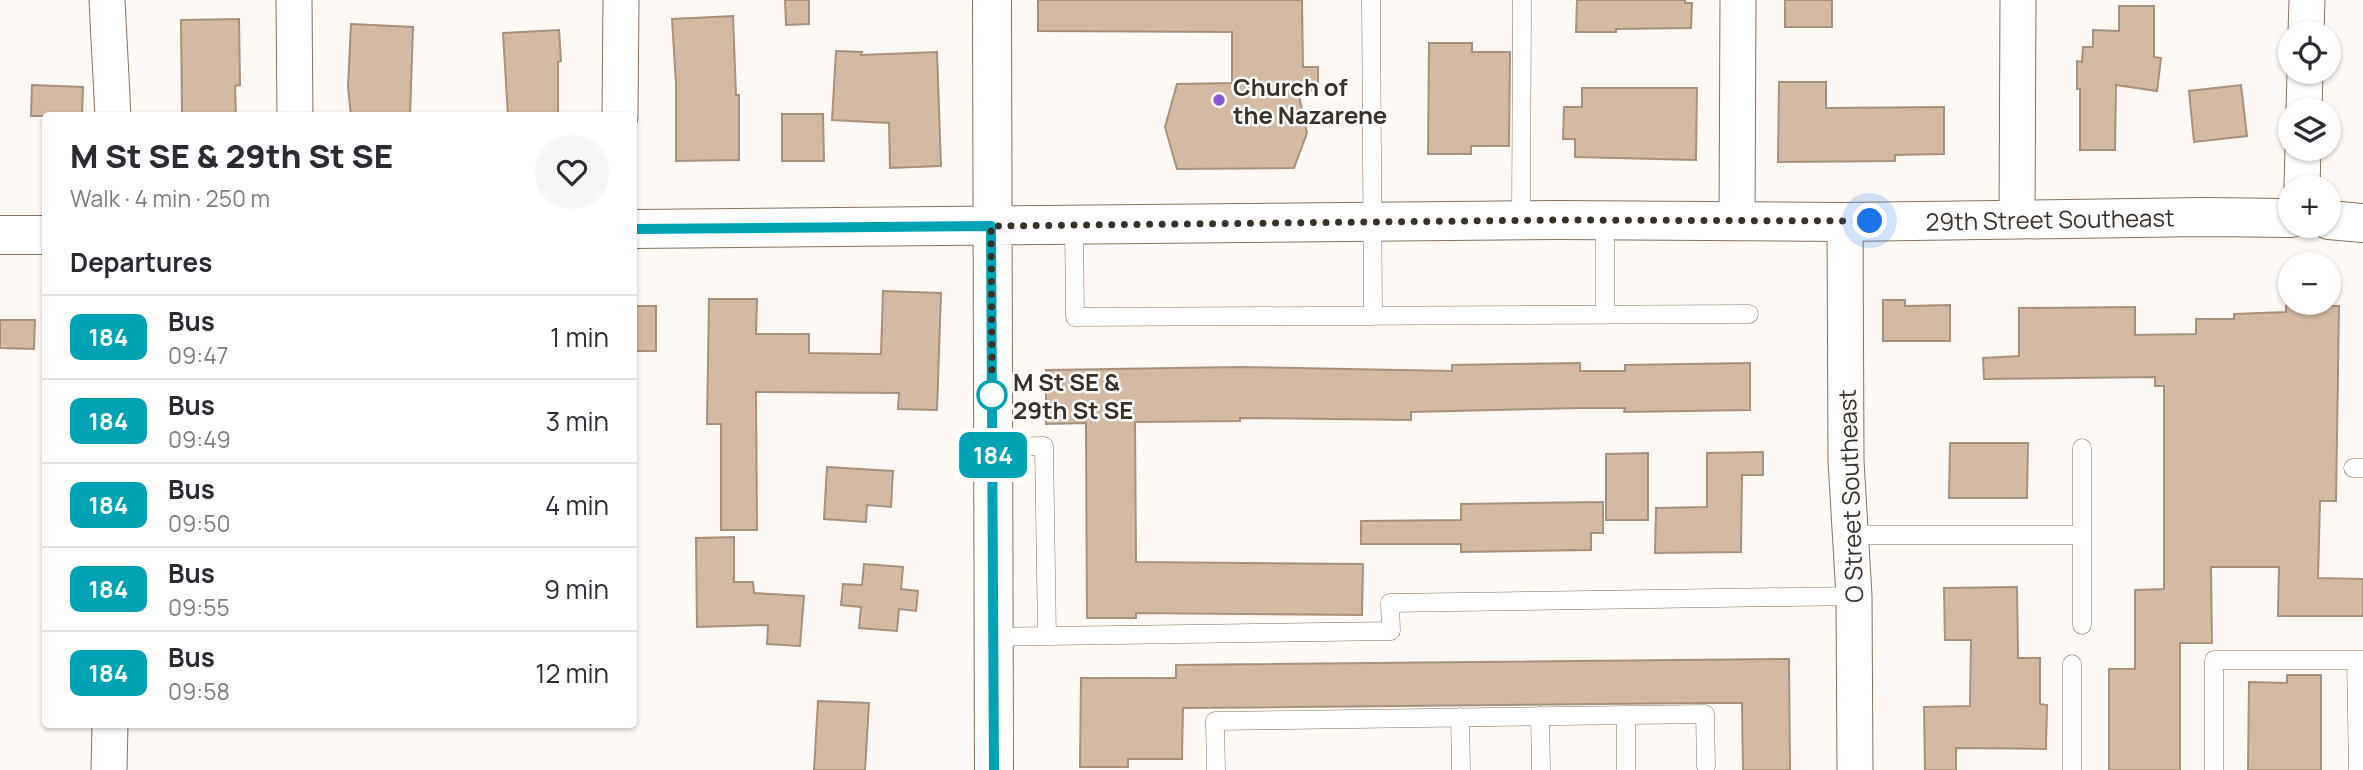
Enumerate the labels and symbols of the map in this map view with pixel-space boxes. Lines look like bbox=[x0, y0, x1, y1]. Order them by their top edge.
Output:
place label: Church of the Nazarene bbox=[1233, 70, 1387, 131]
marker: Church of the Nazarene bbox=[1211, 92, 1227, 108]
street label: 29th Street Southeast bbox=[1925, 200, 2175, 238]
your location bbox=[1852, 203, 1887, 238]
place label: M St SE & 29th St SE bbox=[1013, 365, 1133, 426]
marker: M St SE & 29th St SE bbox=[977, 380, 1007, 410]
street label: O Street Southeast bbox=[1830, 389, 1870, 603]
line badge: 184 bbox=[953, 432, 1033, 478]

